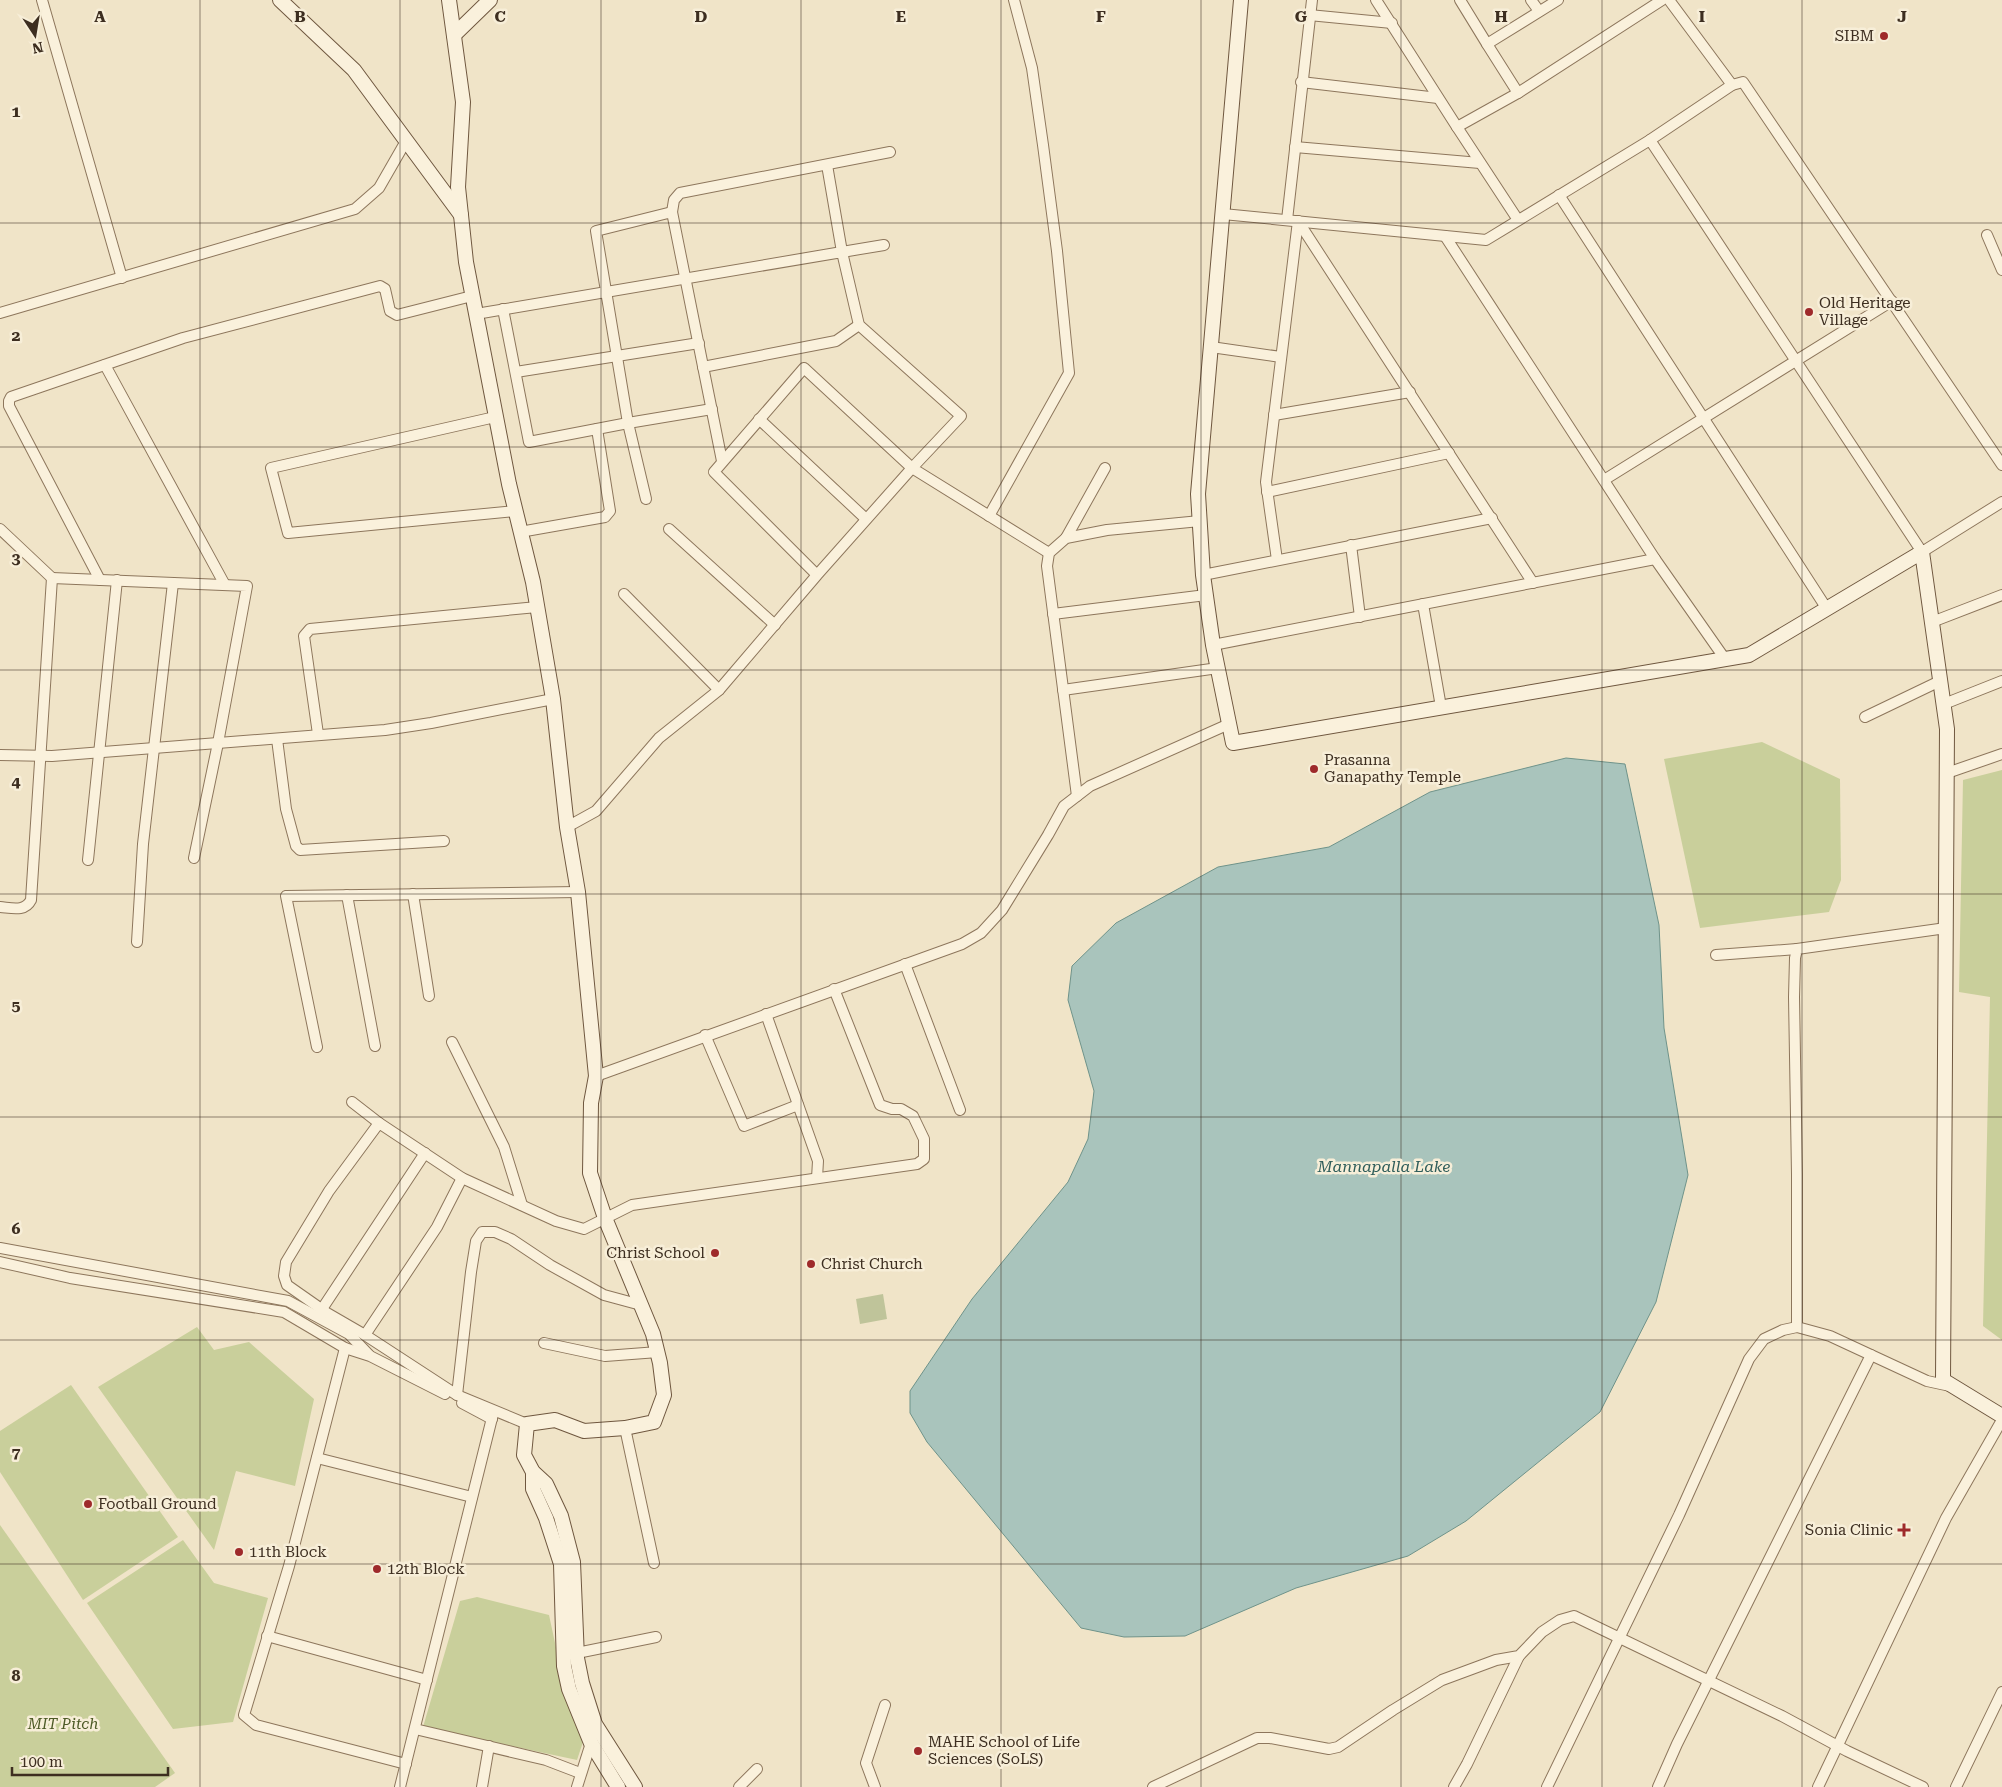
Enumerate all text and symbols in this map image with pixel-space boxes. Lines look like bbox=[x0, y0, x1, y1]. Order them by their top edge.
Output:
text: A bbox=[94, 7, 106, 26]
text: B bbox=[294, 7, 306, 26]
text: C bbox=[494, 7, 506, 26]
text: D bbox=[695, 7, 708, 26]
text: E bbox=[896, 7, 906, 26]
text: F bbox=[1096, 7, 1106, 26]
text: G bbox=[1295, 7, 1308, 26]
text: H bbox=[1494, 7, 1508, 26]
text: I bbox=[1699, 7, 1705, 26]
text: J bbox=[1897, 7, 1907, 26]
north arrow bbox=[10, 10, 60, 60]
place label: SIBM bbox=[1835, 27, 1874, 45]
marker: SIBM bbox=[1878, 30, 1890, 42]
text: N bbox=[31, 39, 45, 57]
text: 1 bbox=[12, 102, 21, 121]
place label: Old Heritage Village bbox=[1819, 294, 1911, 329]
marker: Old Heritage Village bbox=[1803, 306, 1815, 318]
text: 2 bbox=[12, 326, 21, 345]
text: 3 bbox=[12, 549, 21, 568]
place label: Prasanna Ganapathy Temple bbox=[1324, 751, 1461, 786]
marker: Prasanna Ganapathy Temple bbox=[1308, 763, 1320, 775]
text: 4 bbox=[12, 772, 21, 791]
text: 5 bbox=[12, 996, 21, 1015]
water label: Mannapalla Lake bbox=[1317, 1157, 1450, 1176]
text: 6 bbox=[12, 1219, 21, 1238]
place label: Christ School bbox=[606, 1244, 705, 1262]
marker: Christ School bbox=[709, 1247, 721, 1259]
place label: Christ Church bbox=[821, 1255, 923, 1273]
marker: Christ Church bbox=[805, 1258, 817, 1270]
text: 7 bbox=[12, 1443, 21, 1462]
place label: Football Ground bbox=[98, 1495, 217, 1513]
marker: Football Ground bbox=[82, 1498, 94, 1510]
place label: Sonia Clinic bbox=[1805, 1521, 1893, 1539]
marker: Sonia Clinic bbox=[1897, 1523, 1911, 1537]
place label: 11th Block bbox=[249, 1543, 327, 1561]
marker: 11th Block bbox=[233, 1546, 245, 1558]
place label: 12th Block bbox=[387, 1560, 465, 1578]
marker: 12th Block bbox=[371, 1563, 383, 1575]
text: 8 bbox=[12, 1666, 21, 1685]
park label: MIT Pitch bbox=[27, 1715, 98, 1733]
place label: MAHE School of Life Sciences (SoLS) bbox=[928, 1733, 1080, 1768]
scale bar bbox=[12, 1744, 169, 1776]
marker: MAHE School of Life Sciences (SoLS) bbox=[912, 1745, 924, 1757]
text: 100 m bbox=[20, 1753, 63, 1771]

